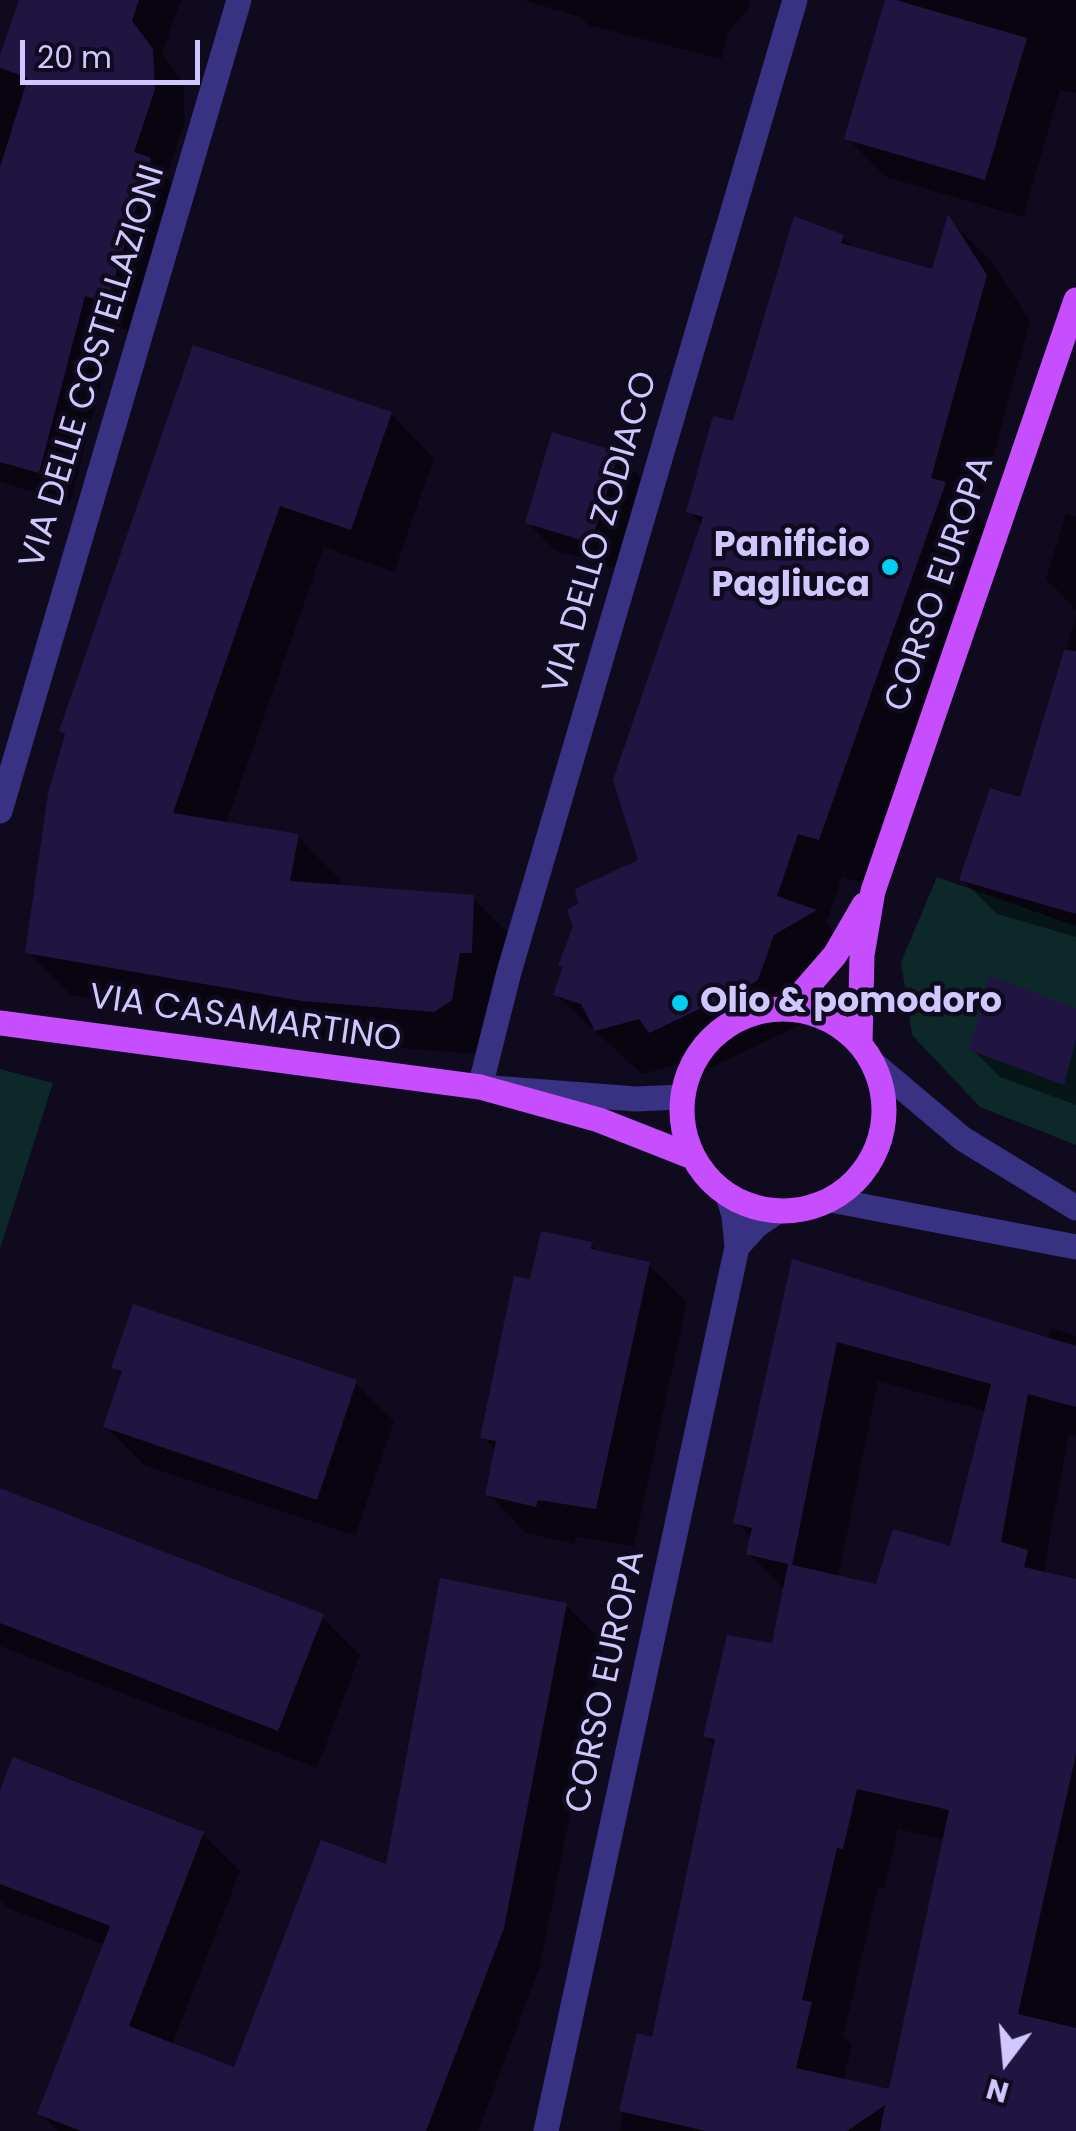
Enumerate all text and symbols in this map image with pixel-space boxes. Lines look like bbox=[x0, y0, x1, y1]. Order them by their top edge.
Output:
scale bar bbox=[25, 20, 205, 82]
text: 20 m bbox=[37, 36, 112, 79]
street label: VIA DELLE COSTELLAZIONI bbox=[13, 160, 175, 574]
street label: VIA DELLO ZODIACO bbox=[536, 367, 668, 699]
street label: CORSO EUROPA bbox=[878, 451, 1004, 717]
place label: Panificio Pagliuca bbox=[711, 526, 870, 608]
marker: Panificio Pagliuca bbox=[879, 556, 901, 578]
street label: VIA CASAMARTINO bbox=[86, 977, 404, 1063]
place label: Olio & pomodoro bbox=[700, 982, 1002, 1024]
marker: Olio & pomodoro bbox=[669, 992, 691, 1014]
street label: CORSO EUROPA bbox=[559, 1547, 655, 1817]
north arrow bbox=[956, 2011, 1056, 2111]
text: N bbox=[982, 2069, 1013, 2112]

